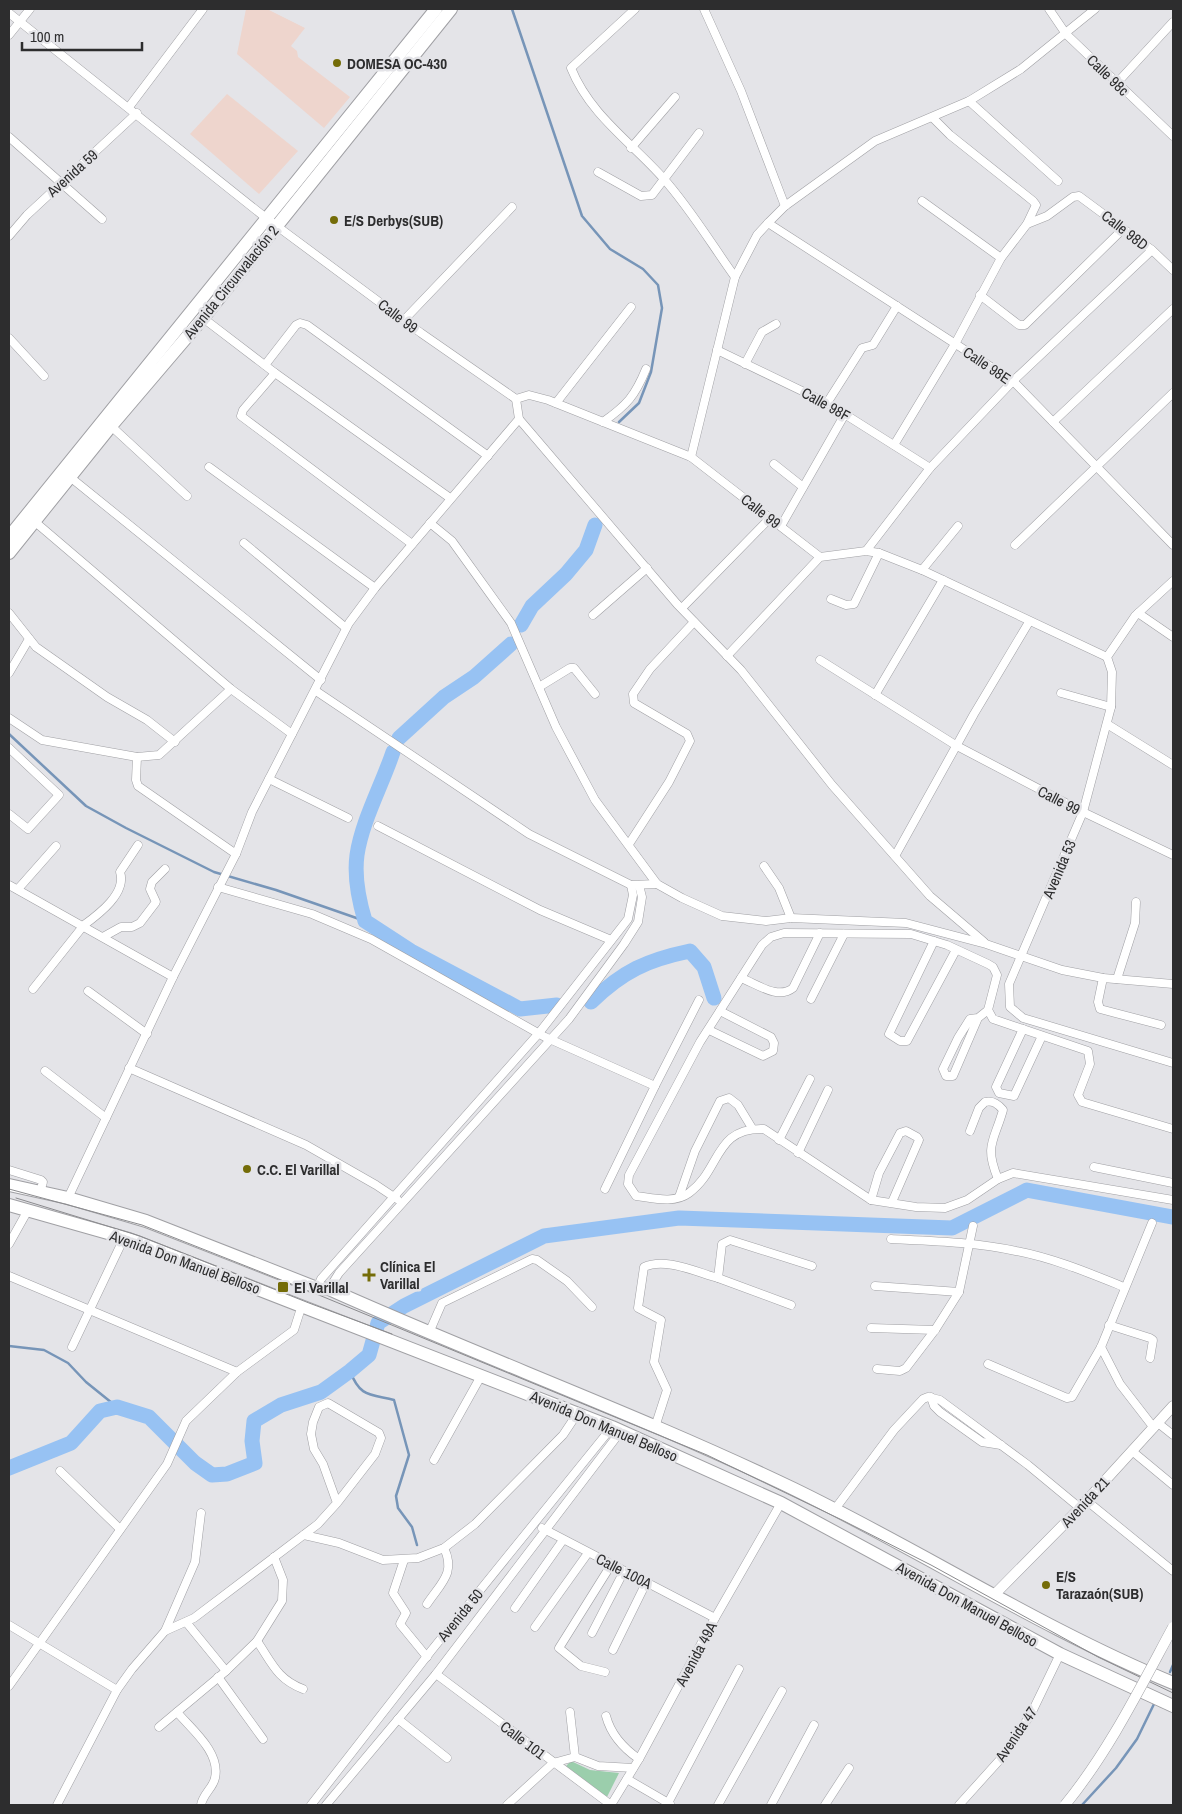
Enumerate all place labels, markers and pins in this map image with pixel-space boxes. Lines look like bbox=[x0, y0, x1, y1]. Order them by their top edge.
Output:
place label: DOMESA OC-430 bbox=[347, 53, 447, 74]
marker: DOMESA OC-430 bbox=[331, 57, 343, 69]
place label: E/S Derbys(SUB) bbox=[344, 210, 443, 231]
marker: E/S Derbys(SUB) bbox=[328, 214, 340, 226]
place label: C.C. El Varillal bbox=[257, 1159, 340, 1180]
marker: C.C. El Varillal bbox=[241, 1163, 253, 1175]
place label: Clínica El Varillal bbox=[380, 1256, 435, 1294]
marker: Clínica El Varillal bbox=[362, 1268, 376, 1282]
place label: El Varillal bbox=[294, 1277, 349, 1298]
marker: El Varillal bbox=[276, 1280, 290, 1294]
place label: E/S Tarazaón(SUB) bbox=[1056, 1566, 1143, 1604]
marker: E/S Tarazaón(SUB) bbox=[1040, 1579, 1052, 1591]

